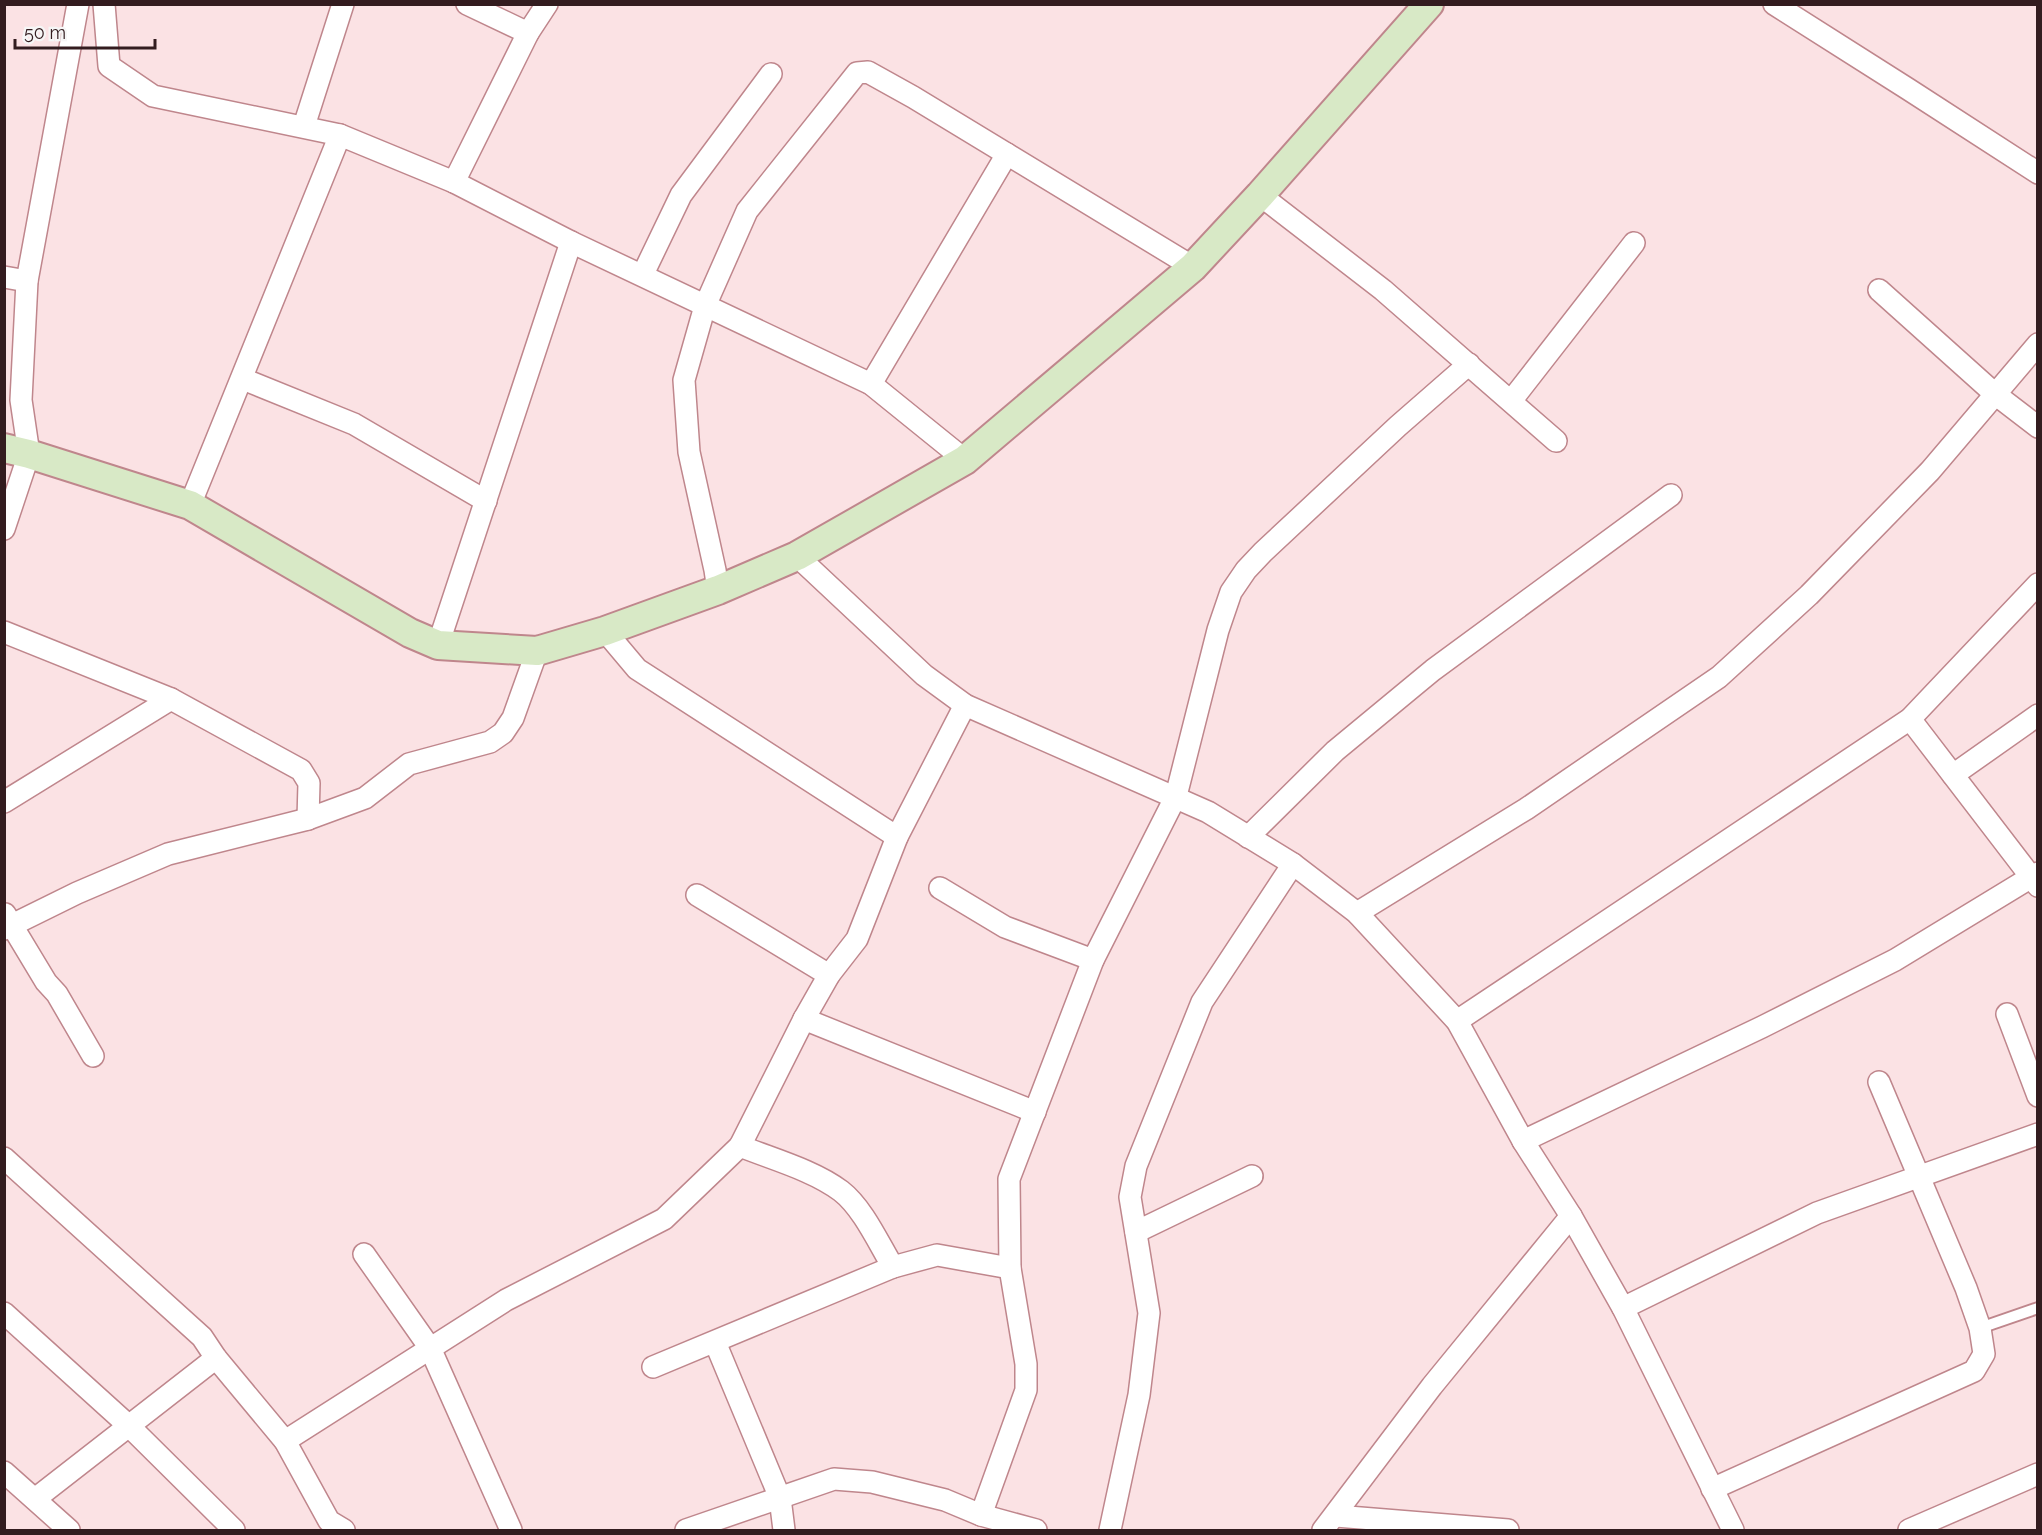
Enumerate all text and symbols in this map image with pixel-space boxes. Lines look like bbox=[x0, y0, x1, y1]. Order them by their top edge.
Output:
scale bar bbox=[15, 12, 154, 50]
text: 50 m bbox=[24, 22, 66, 43]

